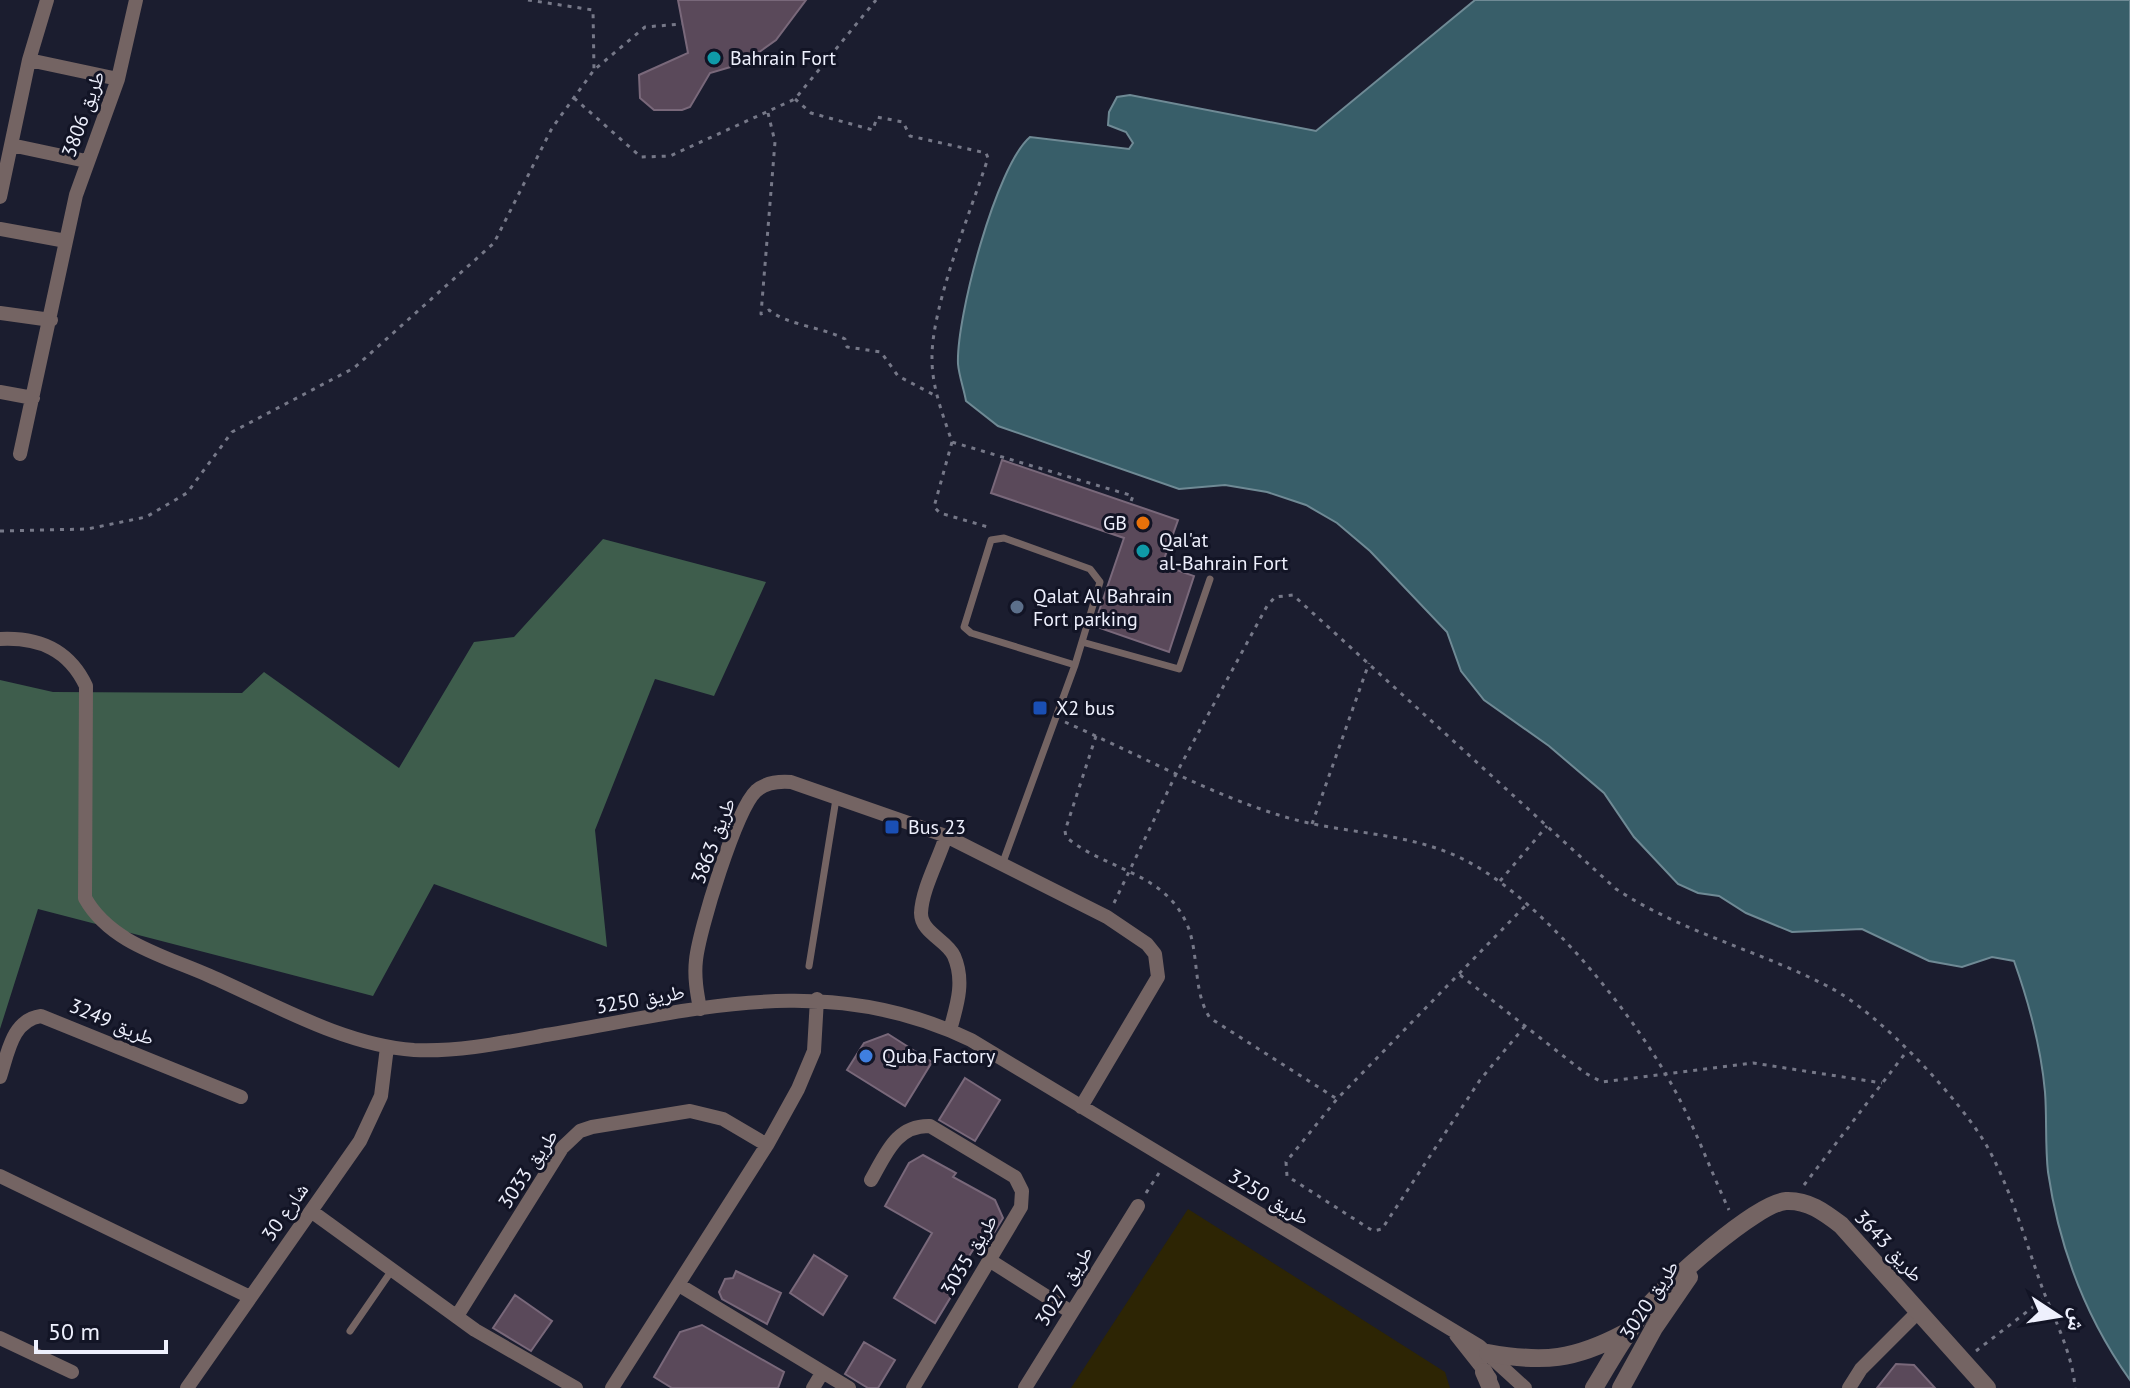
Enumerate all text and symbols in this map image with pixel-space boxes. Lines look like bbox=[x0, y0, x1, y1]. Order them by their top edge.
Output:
place label: Bahrain Fort bbox=[730, 45, 836, 71]
marker: Bahrain Fort bbox=[705, 49, 723, 67]
street label: طريق 3806 bbox=[55, 67, 111, 161]
place label: GB bbox=[1103, 510, 1127, 536]
marker: GB bbox=[1134, 514, 1152, 532]
place label: Qal'at al-Bahrain Fort bbox=[1159, 527, 1288, 576]
marker: Qal'at al-Bahrain Fort bbox=[1134, 542, 1152, 560]
place label: Qalat Al Bahrain Fort parking bbox=[1033, 583, 1172, 632]
marker: Qalat Al Bahrain Fort parking bbox=[1008, 598, 1026, 616]
place label: X2 bus bbox=[1056, 695, 1115, 721]
marker: X2 bus bbox=[1031, 699, 1049, 717]
street label: طريق 3863 bbox=[685, 794, 741, 888]
place label: Bus 23 bbox=[908, 814, 966, 840]
marker: Bus 23 bbox=[883, 818, 901, 836]
street label: طريق 3250 bbox=[593, 978, 687, 1020]
street label: طريق 3249 bbox=[66, 992, 158, 1052]
place label: Quba Factory bbox=[882, 1043, 996, 1069]
marker: Quba Factory bbox=[857, 1047, 875, 1065]
street label: طريق 3033 bbox=[492, 1124, 564, 1214]
street label: طريق 3250 bbox=[1224, 1163, 1314, 1231]
street label: شارع 30 bbox=[256, 1178, 314, 1246]
street label: طريق 3643 bbox=[1849, 1204, 1929, 1288]
street label: طريق 3035 bbox=[935, 1210, 1003, 1300]
street label: طريق 3027 bbox=[1029, 1241, 1099, 1331]
street label: طريق 3020 bbox=[1614, 1255, 1684, 1345]
north arrow bbox=[2018, 1276, 2098, 1356]
scale bar bbox=[36, 1304, 166, 1354]
text: ش bbox=[2061, 1306, 2094, 1334]
text: 50 m bbox=[48, 1316, 100, 1347]

